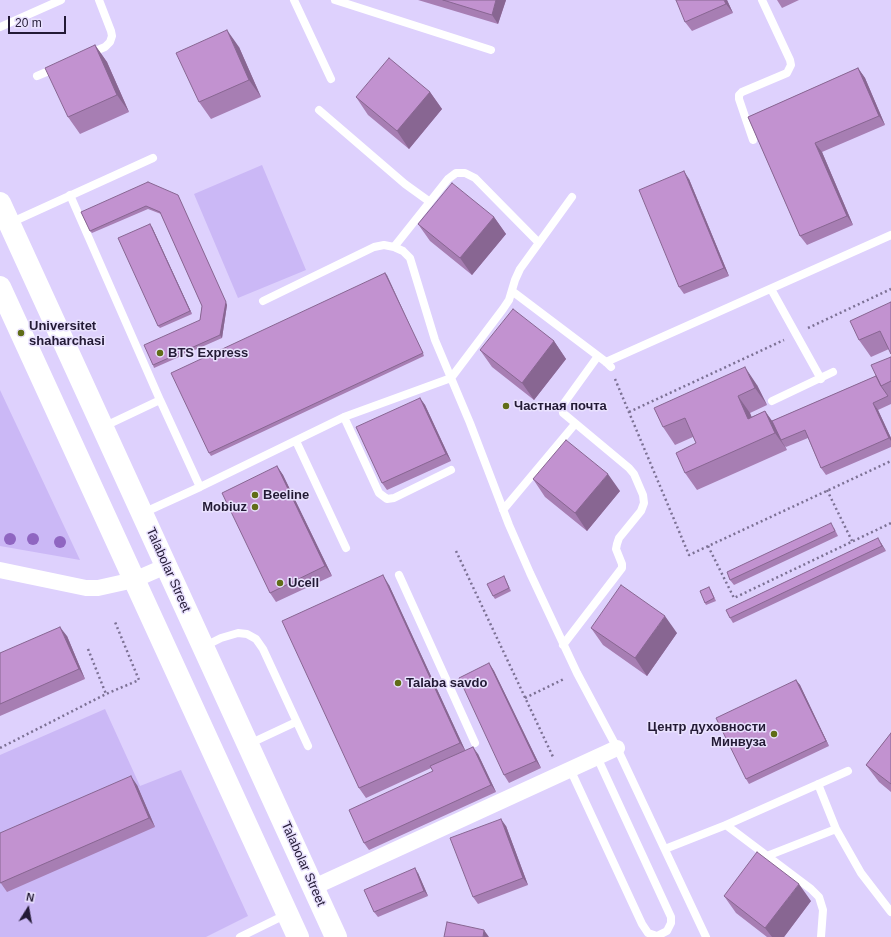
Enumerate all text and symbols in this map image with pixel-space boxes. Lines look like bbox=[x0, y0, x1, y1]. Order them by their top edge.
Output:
scale bar bbox=[10, 8, 68, 34]
text: 20 m bbox=[15, 16, 42, 30]
place label: Universitet shaharchasi bbox=[29, 318, 105, 349]
marker: Universitet shaharchasi bbox=[16, 328, 26, 338]
place label: BTS Express bbox=[168, 345, 248, 361]
marker: BTS Express bbox=[155, 348, 165, 358]
place label: Частная почта bbox=[514, 398, 607, 414]
marker: Частная почта bbox=[501, 401, 511, 411]
place label: Beeline bbox=[263, 487, 309, 503]
marker: Beeline bbox=[250, 490, 260, 500]
place label: Mobiuz bbox=[202, 499, 247, 515]
marker: Mobiuz bbox=[250, 502, 260, 512]
street label: Talabolar Street bbox=[142, 525, 194, 615]
place label: Ucell bbox=[288, 575, 319, 591]
marker: Ucell bbox=[275, 578, 285, 588]
place label: Talaba savdo bbox=[406, 675, 487, 691]
marker: Talaba savdo bbox=[393, 678, 403, 688]
place label: Центр духовности Минвуза bbox=[647, 719, 766, 750]
marker: Центр духовности Минвуза bbox=[769, 729, 779, 739]
street label: Talabolar Street bbox=[277, 819, 329, 909]
north arrow bbox=[8, 889, 48, 929]
text: N bbox=[25, 891, 35, 904]

